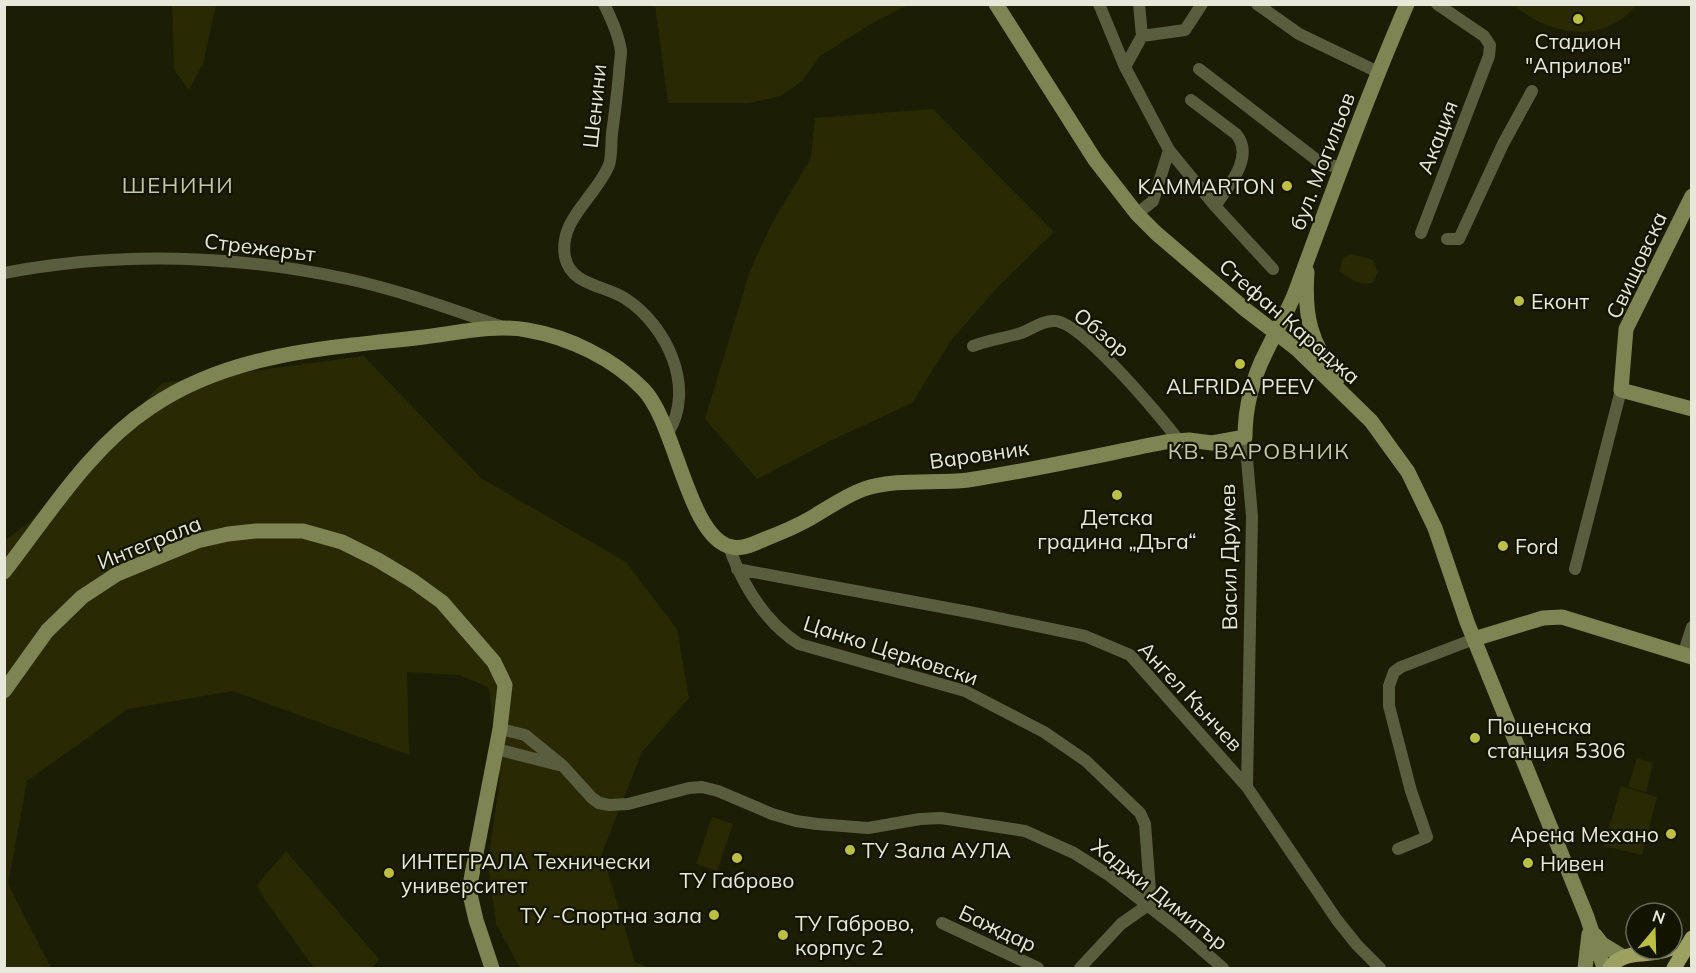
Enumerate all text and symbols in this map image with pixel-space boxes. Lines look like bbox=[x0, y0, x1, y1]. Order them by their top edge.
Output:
marker: Стадион "Априлов" bbox=[1571, 12, 1585, 26]
place label: Стадион "Априлов" bbox=[1525, 28, 1631, 78]
street label: Шенини bbox=[577, 63, 611, 149]
street label: бул. Могильов bbox=[1284, 89, 1360, 233]
street label: Акация bbox=[1411, 97, 1463, 177]
district label: ШЕНИНИ bbox=[122, 171, 234, 199]
place label: KAMMARTON bbox=[1138, 173, 1275, 199]
marker: KAMMARTON bbox=[1280, 179, 1294, 193]
street label: Свищовска bbox=[1600, 207, 1672, 323]
street label: Стрежерът bbox=[203, 227, 318, 267]
street label: Стефан Караджа bbox=[1214, 253, 1366, 389]
place label: Еконт bbox=[1531, 288, 1589, 314]
marker: Еконт bbox=[1512, 294, 1526, 308]
street label: Обзор bbox=[1069, 302, 1135, 362]
marker: ALFRIDA PEEV bbox=[1233, 357, 1247, 371]
place label: ALFRIDA PEEV bbox=[1166, 373, 1314, 399]
street label: Варовник bbox=[928, 434, 1031, 474]
district label: КВ. ВАРОВНИК bbox=[1168, 437, 1350, 465]
street label: Васил Друмев bbox=[1214, 484, 1242, 630]
marker: Детска градина „Дъга“ bbox=[1110, 488, 1124, 502]
place label: Детска градина „Дъга“ bbox=[1037, 504, 1197, 554]
street label: Интеграла bbox=[93, 509, 205, 575]
place label: Ford bbox=[1515, 533, 1558, 559]
marker: Ford bbox=[1496, 539, 1510, 553]
street label: Цанко Церковски bbox=[800, 609, 982, 691]
street label: Ангел Кънчев bbox=[1133, 636, 1249, 756]
place label: Пощенска станция 5306 bbox=[1487, 713, 1625, 763]
marker: Пощенска станция 5306 bbox=[1468, 731, 1482, 745]
place label: Арена Механо bbox=[1510, 821, 1659, 847]
marker: Арена Механо bbox=[1664, 827, 1678, 841]
street label: Хаджи Димитър bbox=[1087, 833, 1233, 955]
place label: ТУ Зала АУЛА bbox=[862, 837, 1011, 863]
marker: ТУ Зала АУЛА bbox=[843, 843, 857, 857]
place label: ИНТЕГРАЛА Технически университет bbox=[401, 848, 651, 898]
place label: Нивен bbox=[1540, 850, 1605, 876]
marker: ТУ Габрово bbox=[730, 851, 744, 865]
marker: Нивен bbox=[1521, 856, 1535, 870]
marker: ИНТЕГРАЛА Технически университет bbox=[382, 866, 396, 880]
place label: ТУ Габрово bbox=[680, 867, 794, 893]
street label: Баждар bbox=[955, 899, 1041, 957]
north arrow bbox=[1624, 901, 1684, 961]
place label: ТУ -Спортна зала bbox=[520, 902, 702, 928]
text: N bbox=[1650, 905, 1668, 928]
marker: ТУ -Спортна зала bbox=[707, 908, 721, 922]
place label: ТУ Габрово, корпус 2 bbox=[795, 910, 914, 960]
marker: ТУ Габрово, корпус 2 bbox=[776, 928, 790, 942]

